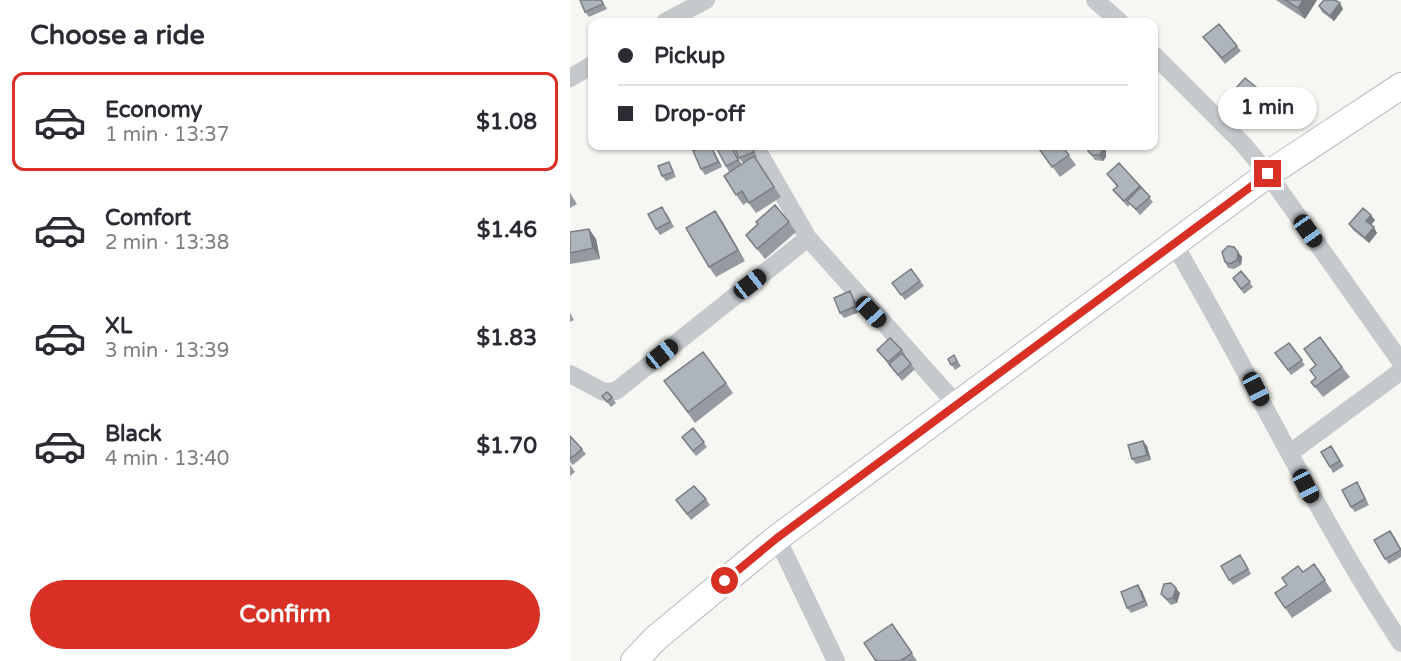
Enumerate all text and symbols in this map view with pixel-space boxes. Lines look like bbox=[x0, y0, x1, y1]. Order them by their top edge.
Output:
text: Choose a ride bbox=[30, 19, 205, 52]
text: Pickup bbox=[654, 43, 725, 69]
callout: 1 min bbox=[1218, 87, 1318, 129]
icon: car bbox=[33, 95, 87, 149]
text: 1 min bbox=[1241, 96, 1294, 120]
text: Economy bbox=[105, 97, 202, 123]
text: Drop-off bbox=[654, 101, 745, 127]
text: $1.08 bbox=[476, 109, 537, 135]
text: 1 min · 13:37 bbox=[105, 123, 229, 147]
route end bbox=[1254, 160, 1281, 187]
icon: car bbox=[33, 203, 87, 257]
text: Comfort bbox=[105, 205, 191, 231]
car bbox=[1290, 211, 1326, 251]
text: $1.46 bbox=[477, 217, 537, 243]
text: 2 min · 13:38 bbox=[105, 231, 229, 255]
car bbox=[730, 266, 770, 302]
car bbox=[852, 293, 890, 331]
icon: car bbox=[33, 311, 87, 365]
text: XL bbox=[105, 313, 132, 339]
text: $1.83 bbox=[476, 325, 537, 351]
car bbox=[642, 336, 682, 372]
text: 3 min · 13:39 bbox=[105, 339, 229, 363]
car bbox=[1240, 369, 1272, 409]
icon: car bbox=[33, 419, 87, 473]
text: Black bbox=[105, 421, 162, 447]
text: $1.70 bbox=[476, 433, 537, 459]
text: 4 min · 13:40 bbox=[105, 447, 229, 471]
car bbox=[1290, 466, 1322, 506]
route start bbox=[711, 567, 738, 594]
button: Confirm bbox=[30, 580, 540, 649]

